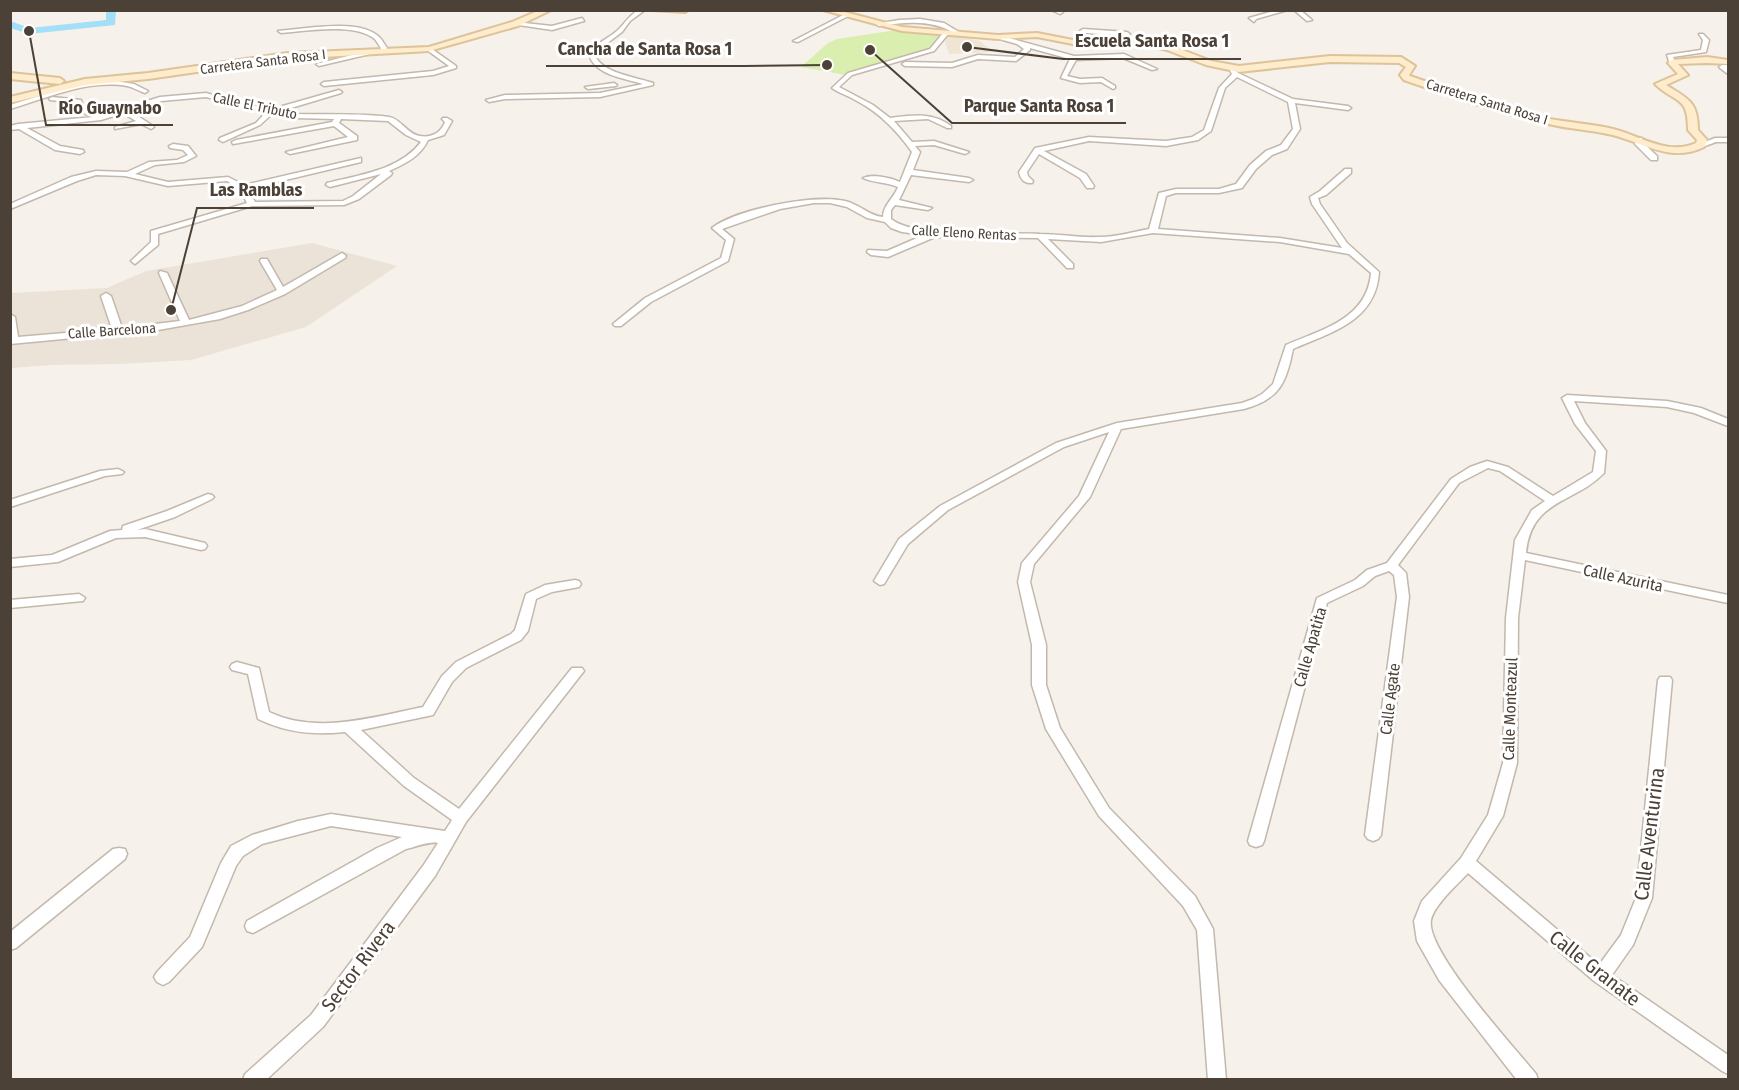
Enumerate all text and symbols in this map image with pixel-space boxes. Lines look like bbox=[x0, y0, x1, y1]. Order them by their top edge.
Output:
callout: Escuela Santa Rosa 1 bbox=[1063, 23, 1241, 59]
callout: Cancha de Santa Rosa 1 bbox=[546, 30, 744, 66]
text: Escuela Santa Rosa 1 bbox=[1075, 30, 1229, 52]
text: Cancha de Santa Rosa 1 bbox=[558, 38, 732, 60]
street label: Carretera Santa Rosa I bbox=[199, 46, 327, 78]
street label: Carretera Santa Rosa I bbox=[1424, 75, 1550, 129]
callout: Parque Santa Rosa 1 bbox=[952, 87, 1126, 123]
callout: Río Guaynabo bbox=[46, 89, 173, 125]
street label: Calle El Tributo bbox=[211, 89, 299, 123]
text: Parque Santa Rosa 1 bbox=[964, 95, 1114, 117]
text: Río Guaynabo bbox=[58, 97, 162, 119]
callout: Las Ramblas bbox=[197, 172, 314, 208]
text: Las Ramblas bbox=[210, 179, 302, 201]
street label: Calle Eleno Rentas bbox=[911, 222, 1017, 244]
street label: Calle Barcelona bbox=[67, 319, 157, 343]
street label: Calle Azurita bbox=[1581, 560, 1665, 596]
street label: Calle Apatita bbox=[1289, 605, 1331, 689]
street label: Calle Monteazul bbox=[1499, 657, 1521, 761]
street label: Calle Agate bbox=[1376, 662, 1404, 736]
street label: Calle Aventurina bbox=[1629, 766, 1669, 902]
street label: Sector Rivera bbox=[316, 916, 400, 1016]
street label: Calle Granate bbox=[1545, 925, 1645, 1011]

